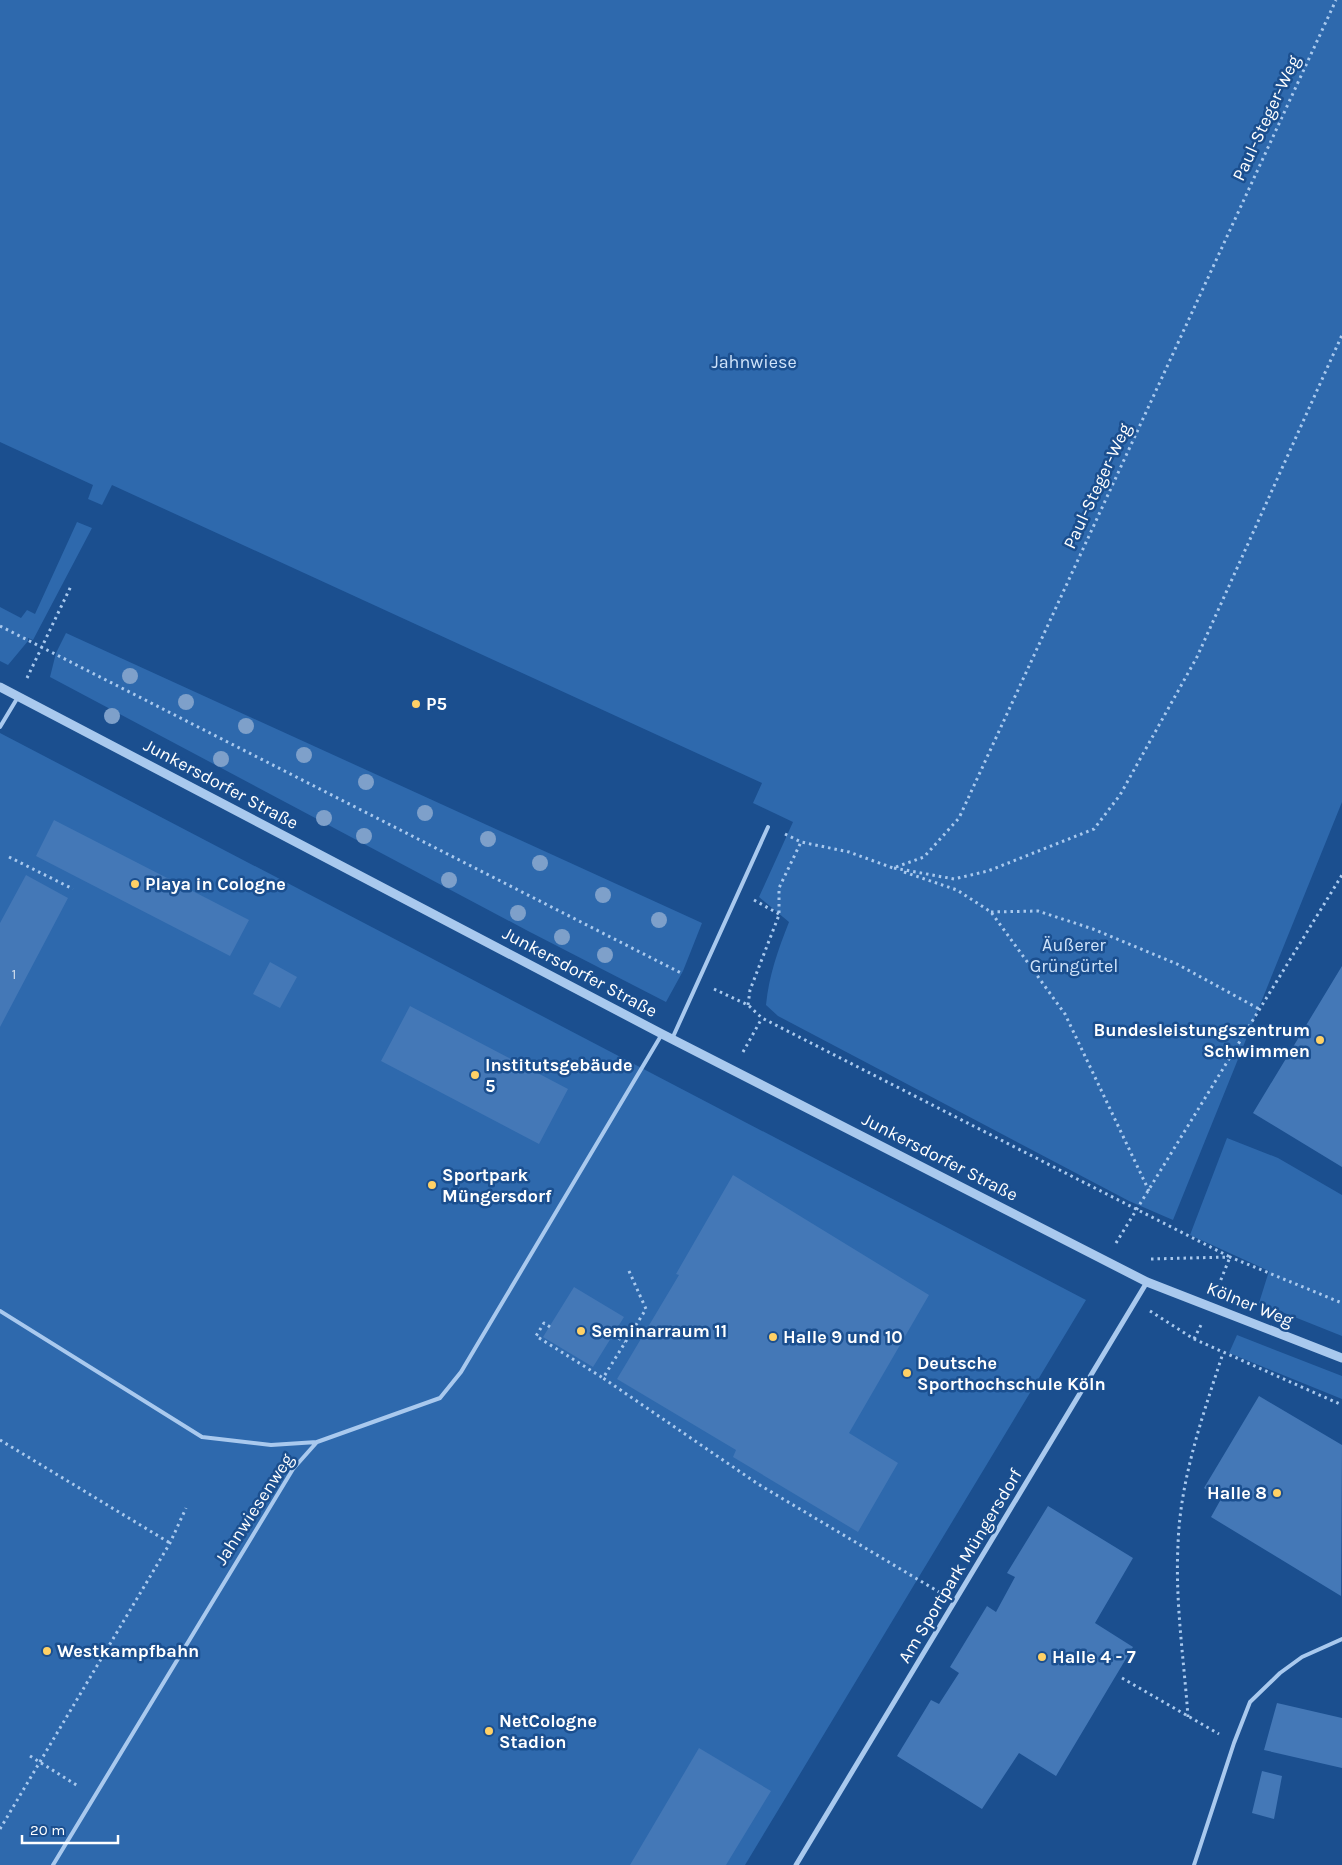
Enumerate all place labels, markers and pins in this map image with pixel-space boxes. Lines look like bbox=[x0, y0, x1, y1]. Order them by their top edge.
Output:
place label: P5 bbox=[426, 693, 447, 715]
marker: P5 bbox=[410, 698, 422, 710]
place label: Playa in Cologne bbox=[145, 873, 286, 895]
marker: Playa in Cologne bbox=[129, 878, 141, 890]
place label: Bundesleistungszentrum Schwimmen bbox=[1094, 1019, 1310, 1062]
marker: Bundesleistungszentrum Schwimmen bbox=[1314, 1034, 1326, 1046]
place label: Institutsgebäude 5 bbox=[485, 1054, 633, 1097]
marker: Institutsgebäude 5 bbox=[469, 1069, 481, 1081]
place label: Sportpark Müngersdorf bbox=[442, 1164, 552, 1207]
marker: Sportpark Müngersdorf bbox=[426, 1179, 438, 1191]
place label: Seminarraum 11 bbox=[591, 1320, 727, 1342]
marker: Seminarraum 11 bbox=[575, 1325, 587, 1337]
place label: Halle 9 und 10 bbox=[783, 1326, 903, 1348]
marker: Halle 9 und 10 bbox=[767, 1331, 779, 1343]
place label: Deutsche Sporthochschule Köln bbox=[917, 1352, 1106, 1395]
marker: Deutsche Sporthochschule Köln bbox=[901, 1367, 913, 1379]
place label: Halle 8 bbox=[1207, 1482, 1267, 1504]
marker: Halle 8 bbox=[1271, 1487, 1283, 1499]
place label: Westkampfbahn bbox=[57, 1640, 199, 1662]
marker: Westkampfbahn bbox=[41, 1645, 53, 1657]
place label: Halle 4 - 7 bbox=[1052, 1646, 1136, 1668]
marker: Halle 4 - 7 bbox=[1036, 1651, 1048, 1663]
place label: NetCologne Stadion bbox=[499, 1710, 597, 1753]
marker: NetCologne Stadion bbox=[483, 1725, 495, 1737]

